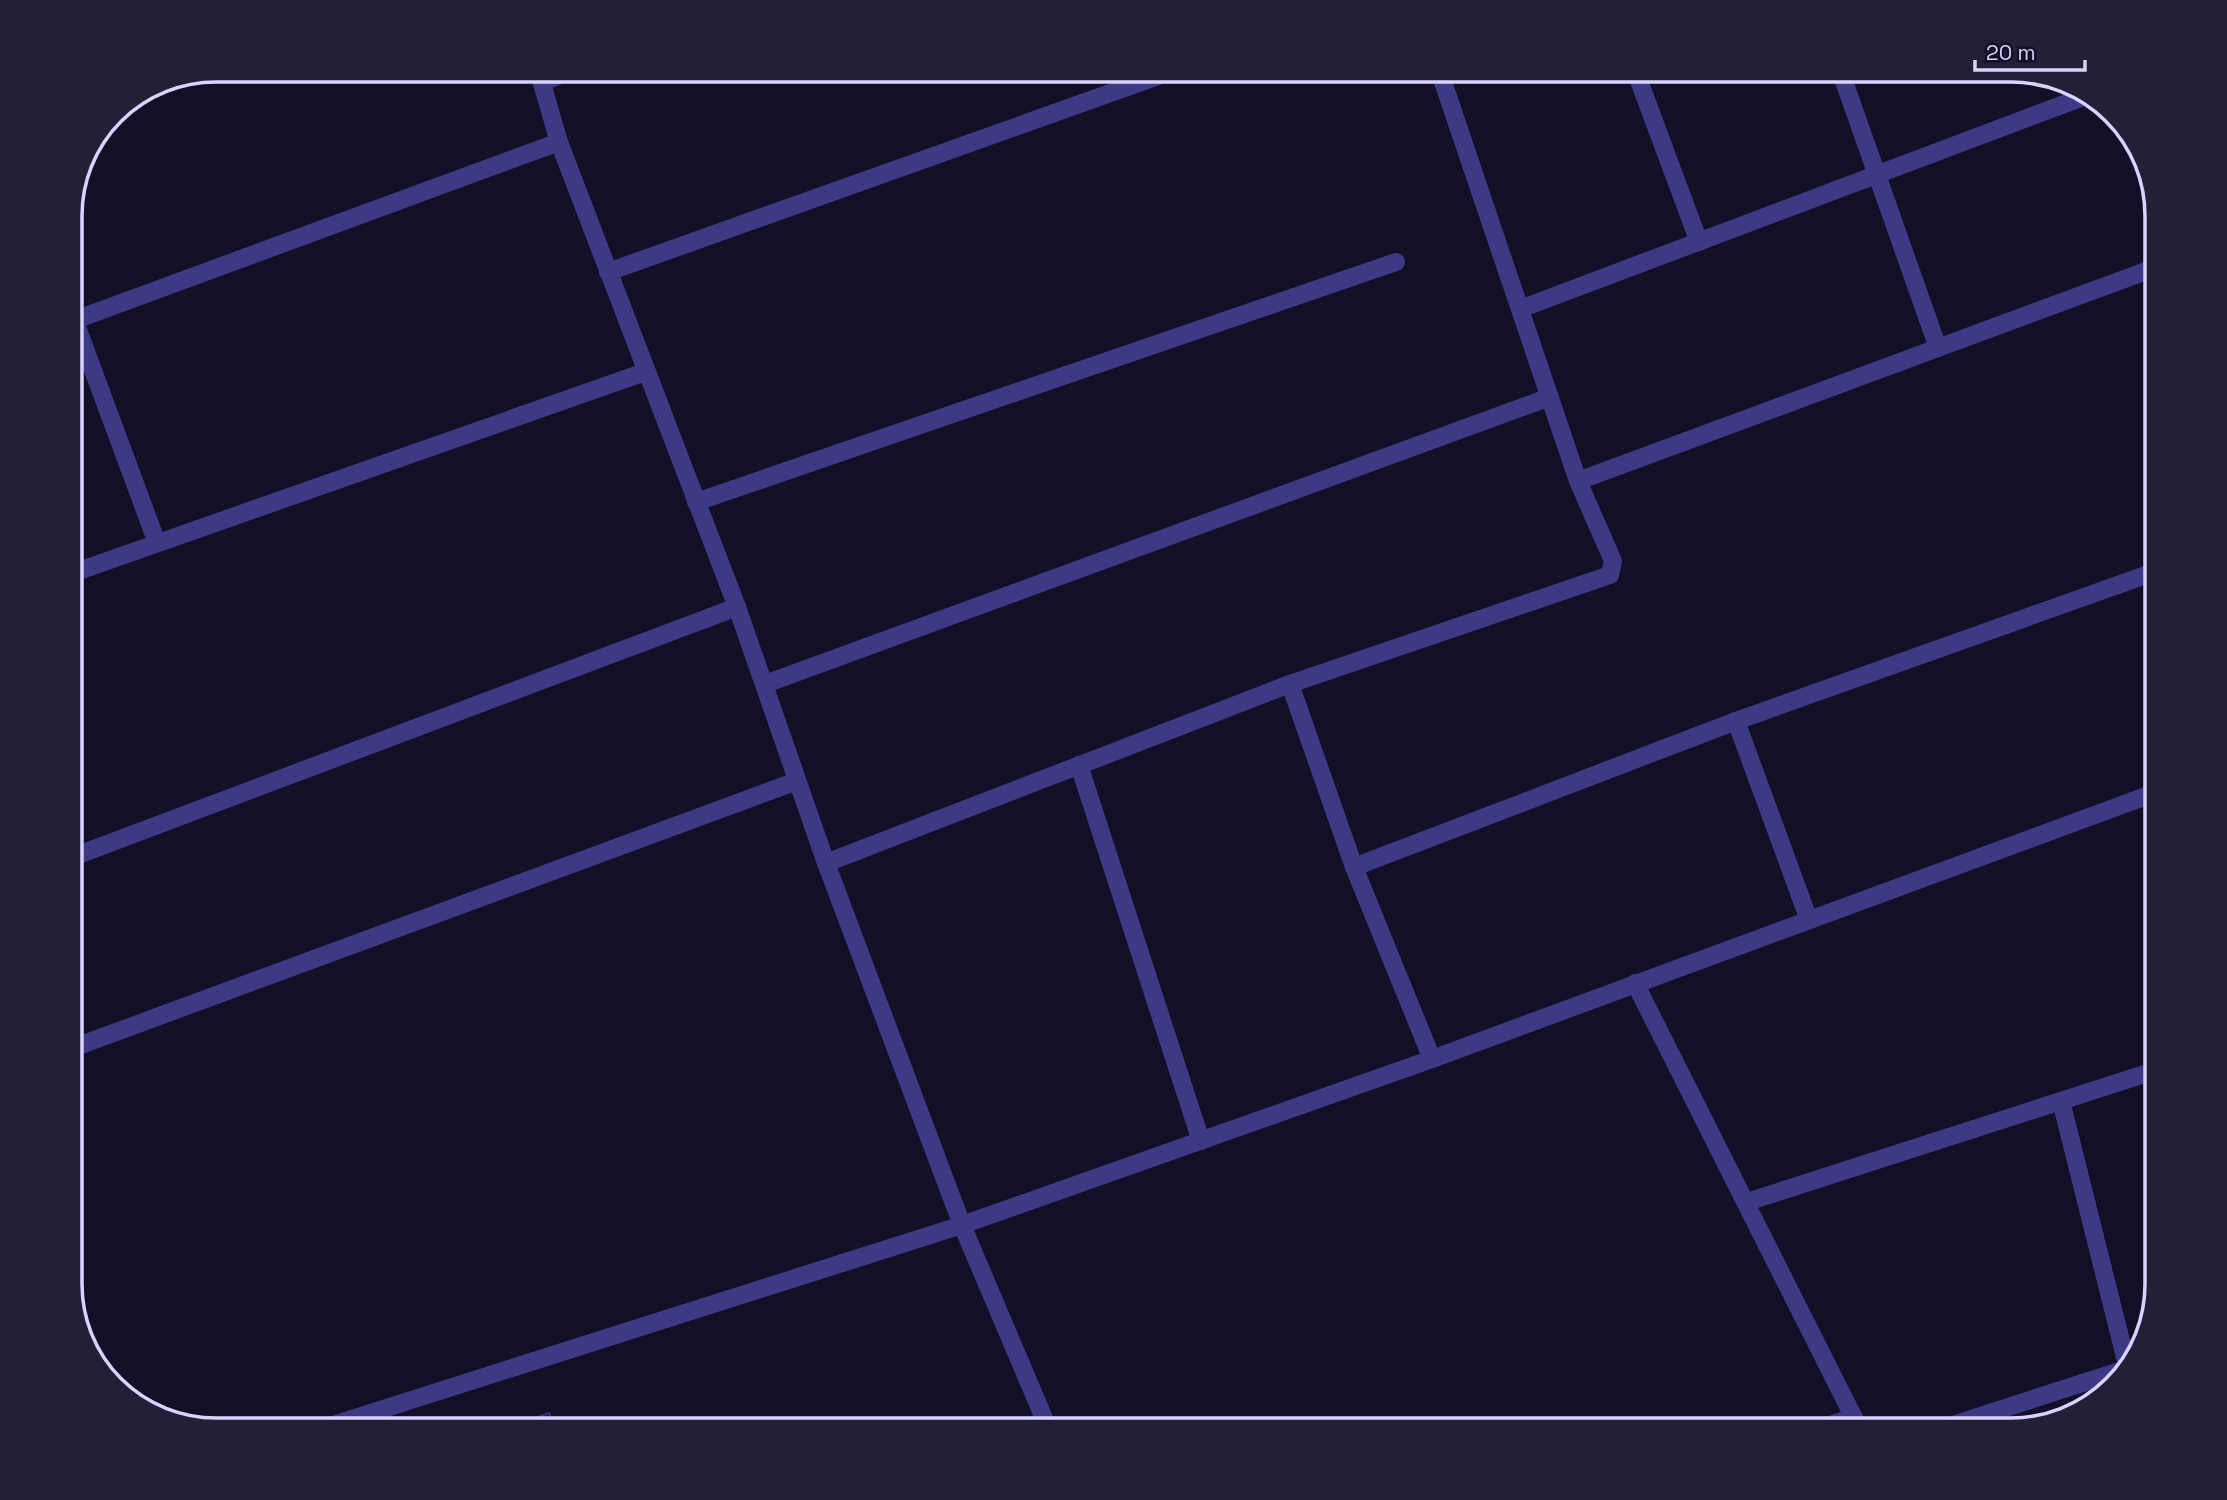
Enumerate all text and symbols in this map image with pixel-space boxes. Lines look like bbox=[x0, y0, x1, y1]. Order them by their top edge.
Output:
scale bar bbox=[1975, 28, 2085, 72]
text: 20 m bbox=[1986, 39, 2036, 66]

